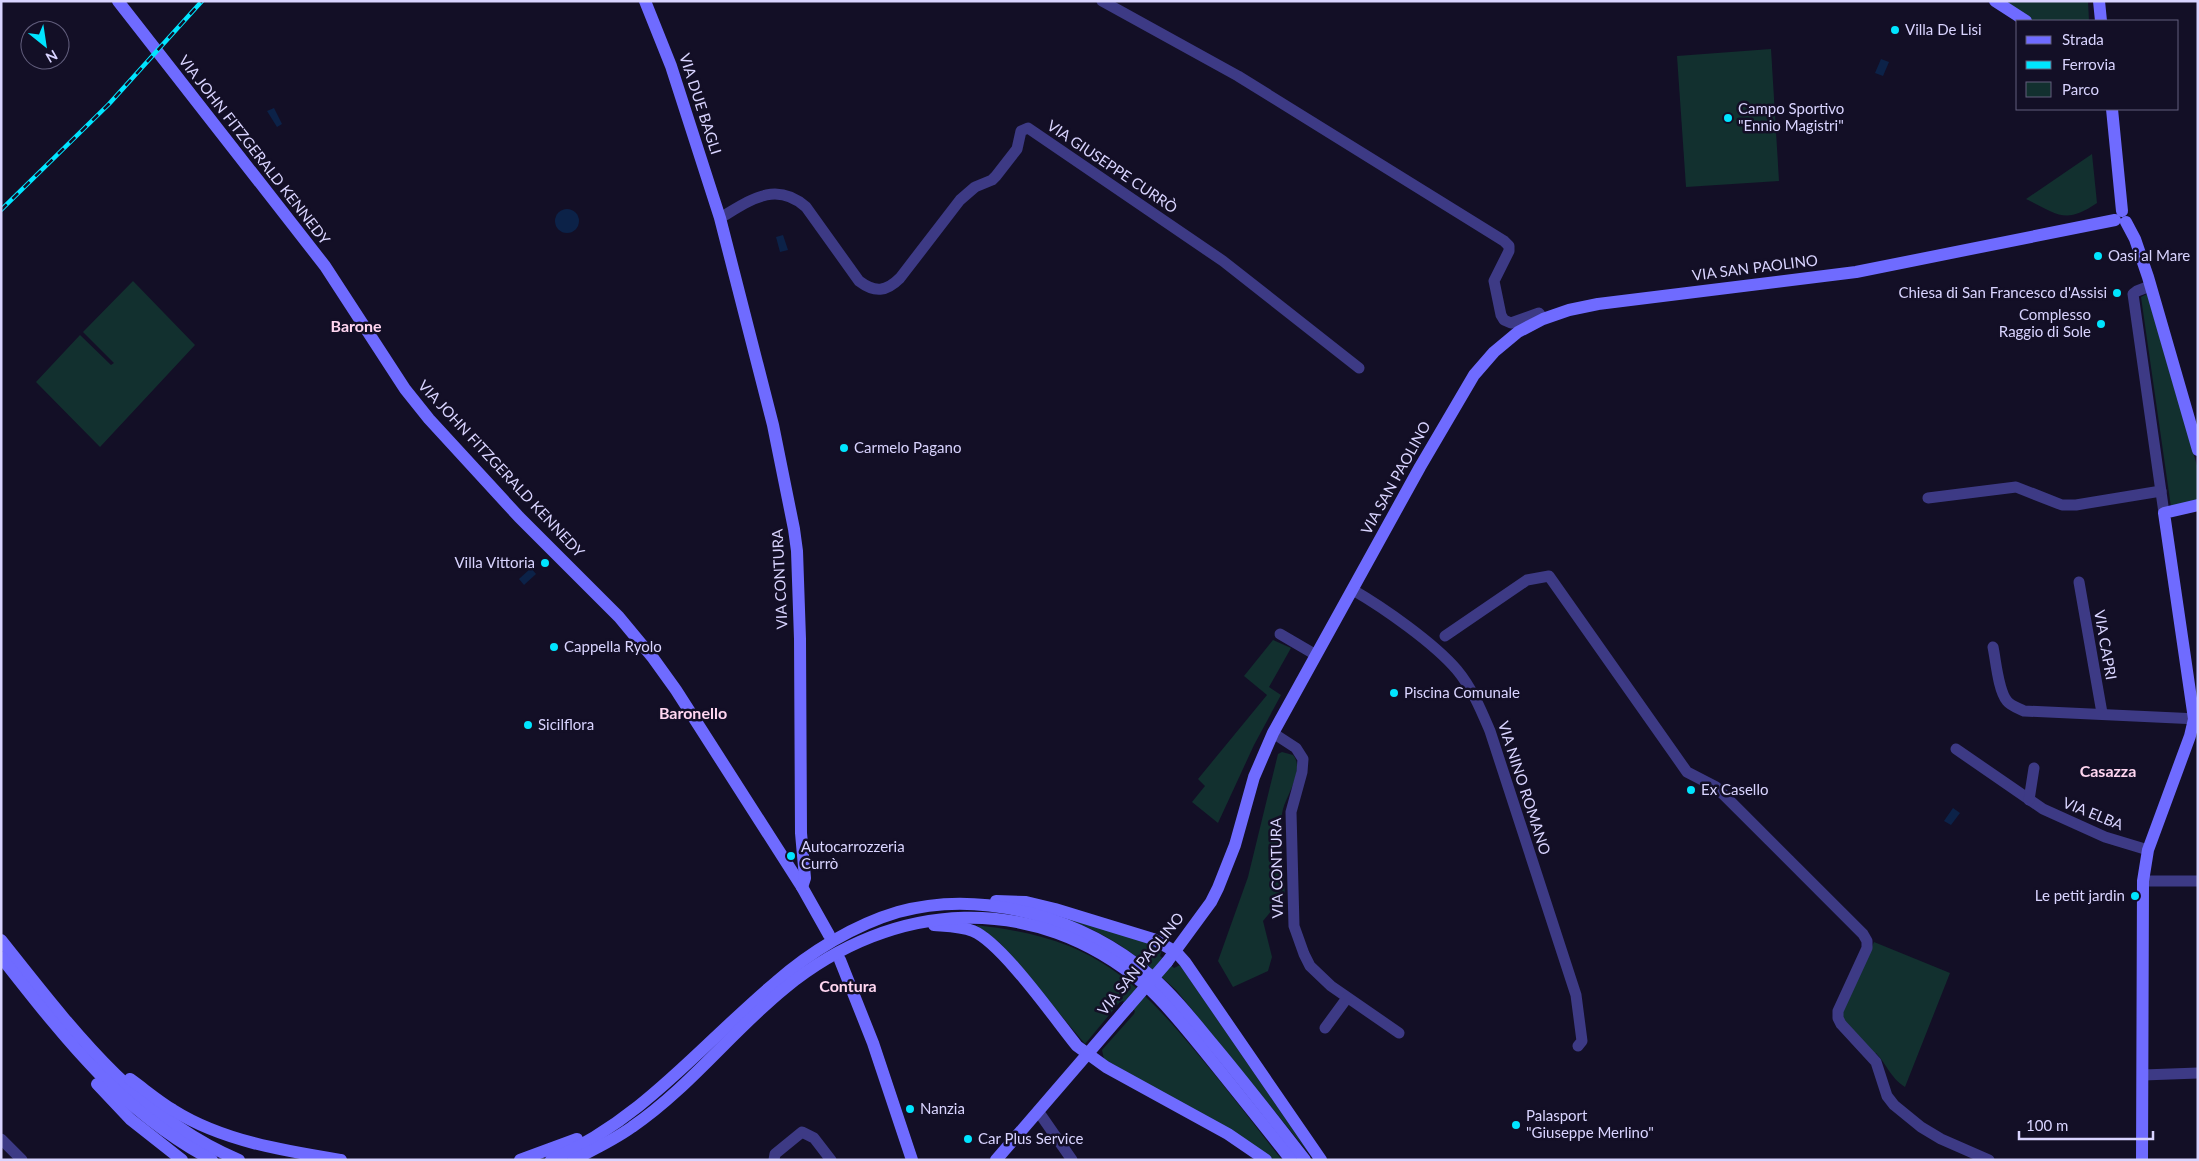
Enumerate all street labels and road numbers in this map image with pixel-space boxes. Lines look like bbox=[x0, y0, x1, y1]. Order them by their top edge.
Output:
street label: VIA JOHN FITZGERALD KENNEDY bbox=[175, 51, 335, 248]
street label: VIA DUE BAGLI bbox=[676, 51, 726, 156]
street label: VIA GIUSEPPE CURRÒ bbox=[1044, 116, 1181, 216]
street label: VIA SAN PAOLINO bbox=[1691, 250, 1819, 284]
street label: VIA JOHN FITZGERALD KENNEDY bbox=[415, 376, 589, 561]
street label: VIA SAN PAOLINO bbox=[1357, 418, 1434, 537]
street label: VIA CONTURA bbox=[767, 528, 791, 630]
street label: VIA CAPRI bbox=[2091, 608, 2121, 681]
street label: VIA NINO ROMANO bbox=[1495, 718, 1555, 857]
street label: VIA ELBA bbox=[2060, 793, 2127, 834]
street label: VIA CONTURA bbox=[1266, 817, 1286, 918]
street label: VIA SAN PAOLINO bbox=[1093, 908, 1187, 1018]

